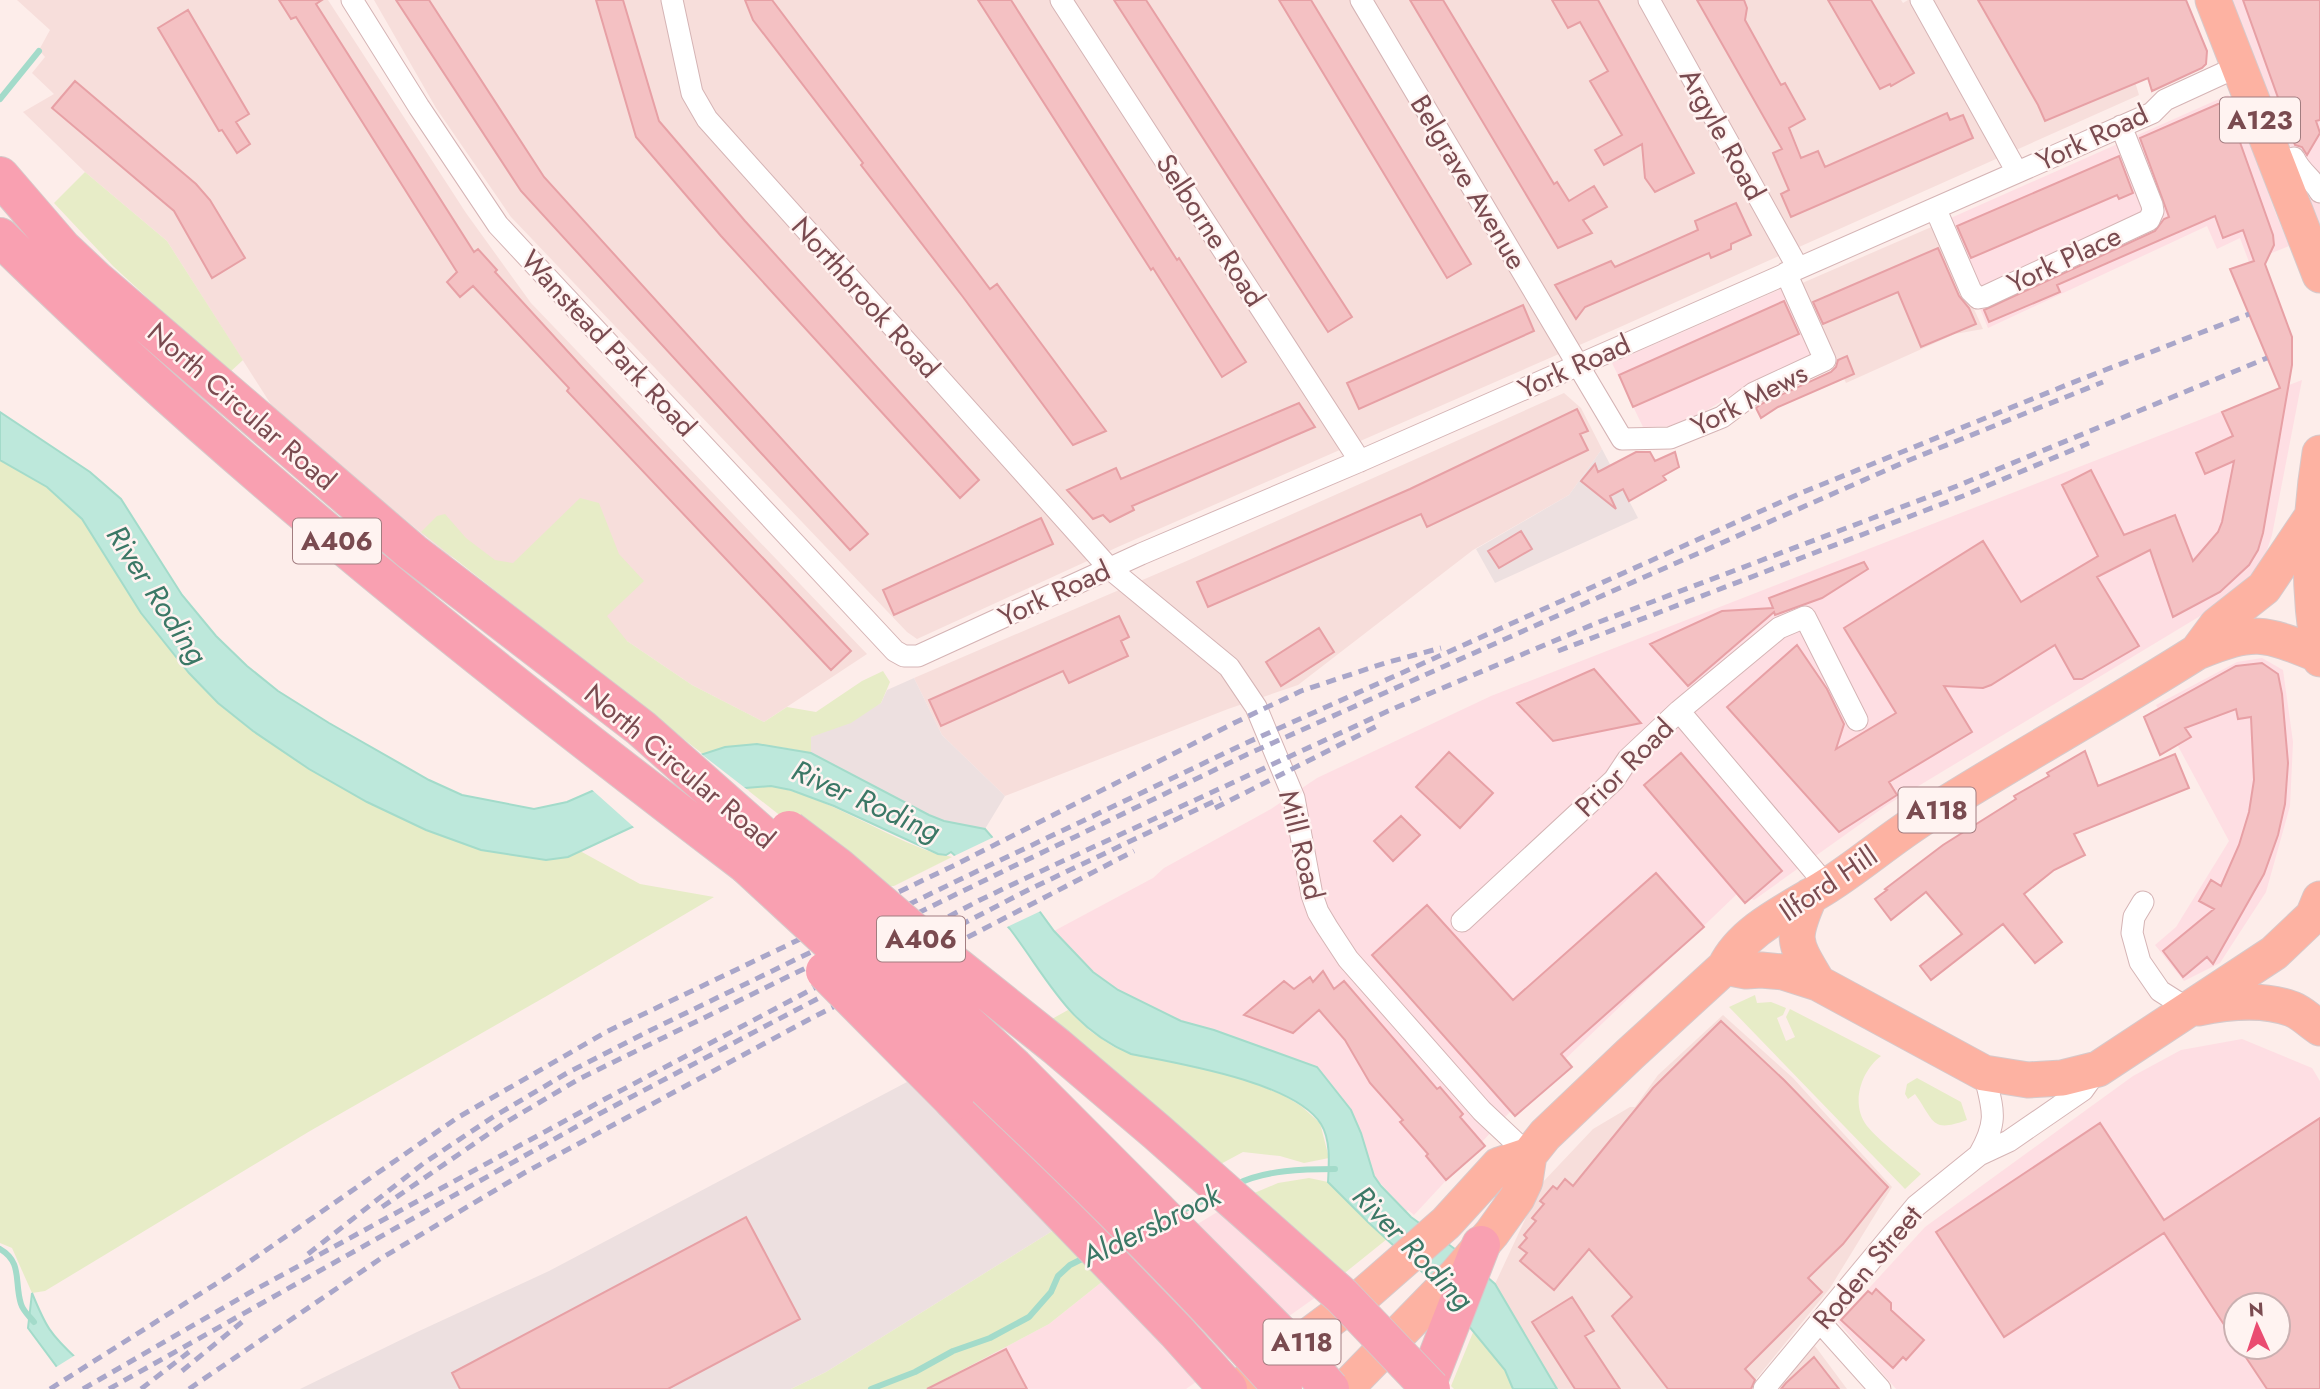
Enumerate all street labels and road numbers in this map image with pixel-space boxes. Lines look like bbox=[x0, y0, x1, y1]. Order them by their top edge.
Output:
street label: Argyle Road bbox=[1669, 61, 1776, 208]
street label: Belgrave Avenue bbox=[1400, 87, 1537, 277]
street label: York Road bbox=[2030, 94, 2155, 181]
road number: A123 bbox=[2220, 97, 2300, 142]
street label: Selborne Road bbox=[1146, 146, 1275, 315]
street label: Northbrook Road bbox=[782, 207, 949, 387]
street label: York Place bbox=[2000, 215, 2128, 304]
street label: Wanstead Park Road bbox=[511, 241, 706, 446]
street label: North Circular Road bbox=[138, 313, 345, 500]
street label: York Road bbox=[1512, 324, 1637, 409]
street label: York Mews bbox=[1684, 353, 1814, 446]
road number: A406 bbox=[293, 519, 381, 564]
street label: York Road bbox=[992, 550, 1117, 637]
street label: North Circular Road bbox=[575, 674, 784, 859]
street label: Prior Road bbox=[1566, 709, 1683, 826]
street label: Mill Road bbox=[1268, 786, 1335, 904]
road number: A118 bbox=[1898, 788, 1976, 832]
street label: Ilford Hill bbox=[1771, 835, 1886, 931]
road number: A406 bbox=[877, 916, 965, 962]
street label: Roden Street bbox=[1803, 1196, 1932, 1338]
road number: A118 bbox=[1264, 1320, 1340, 1364]

